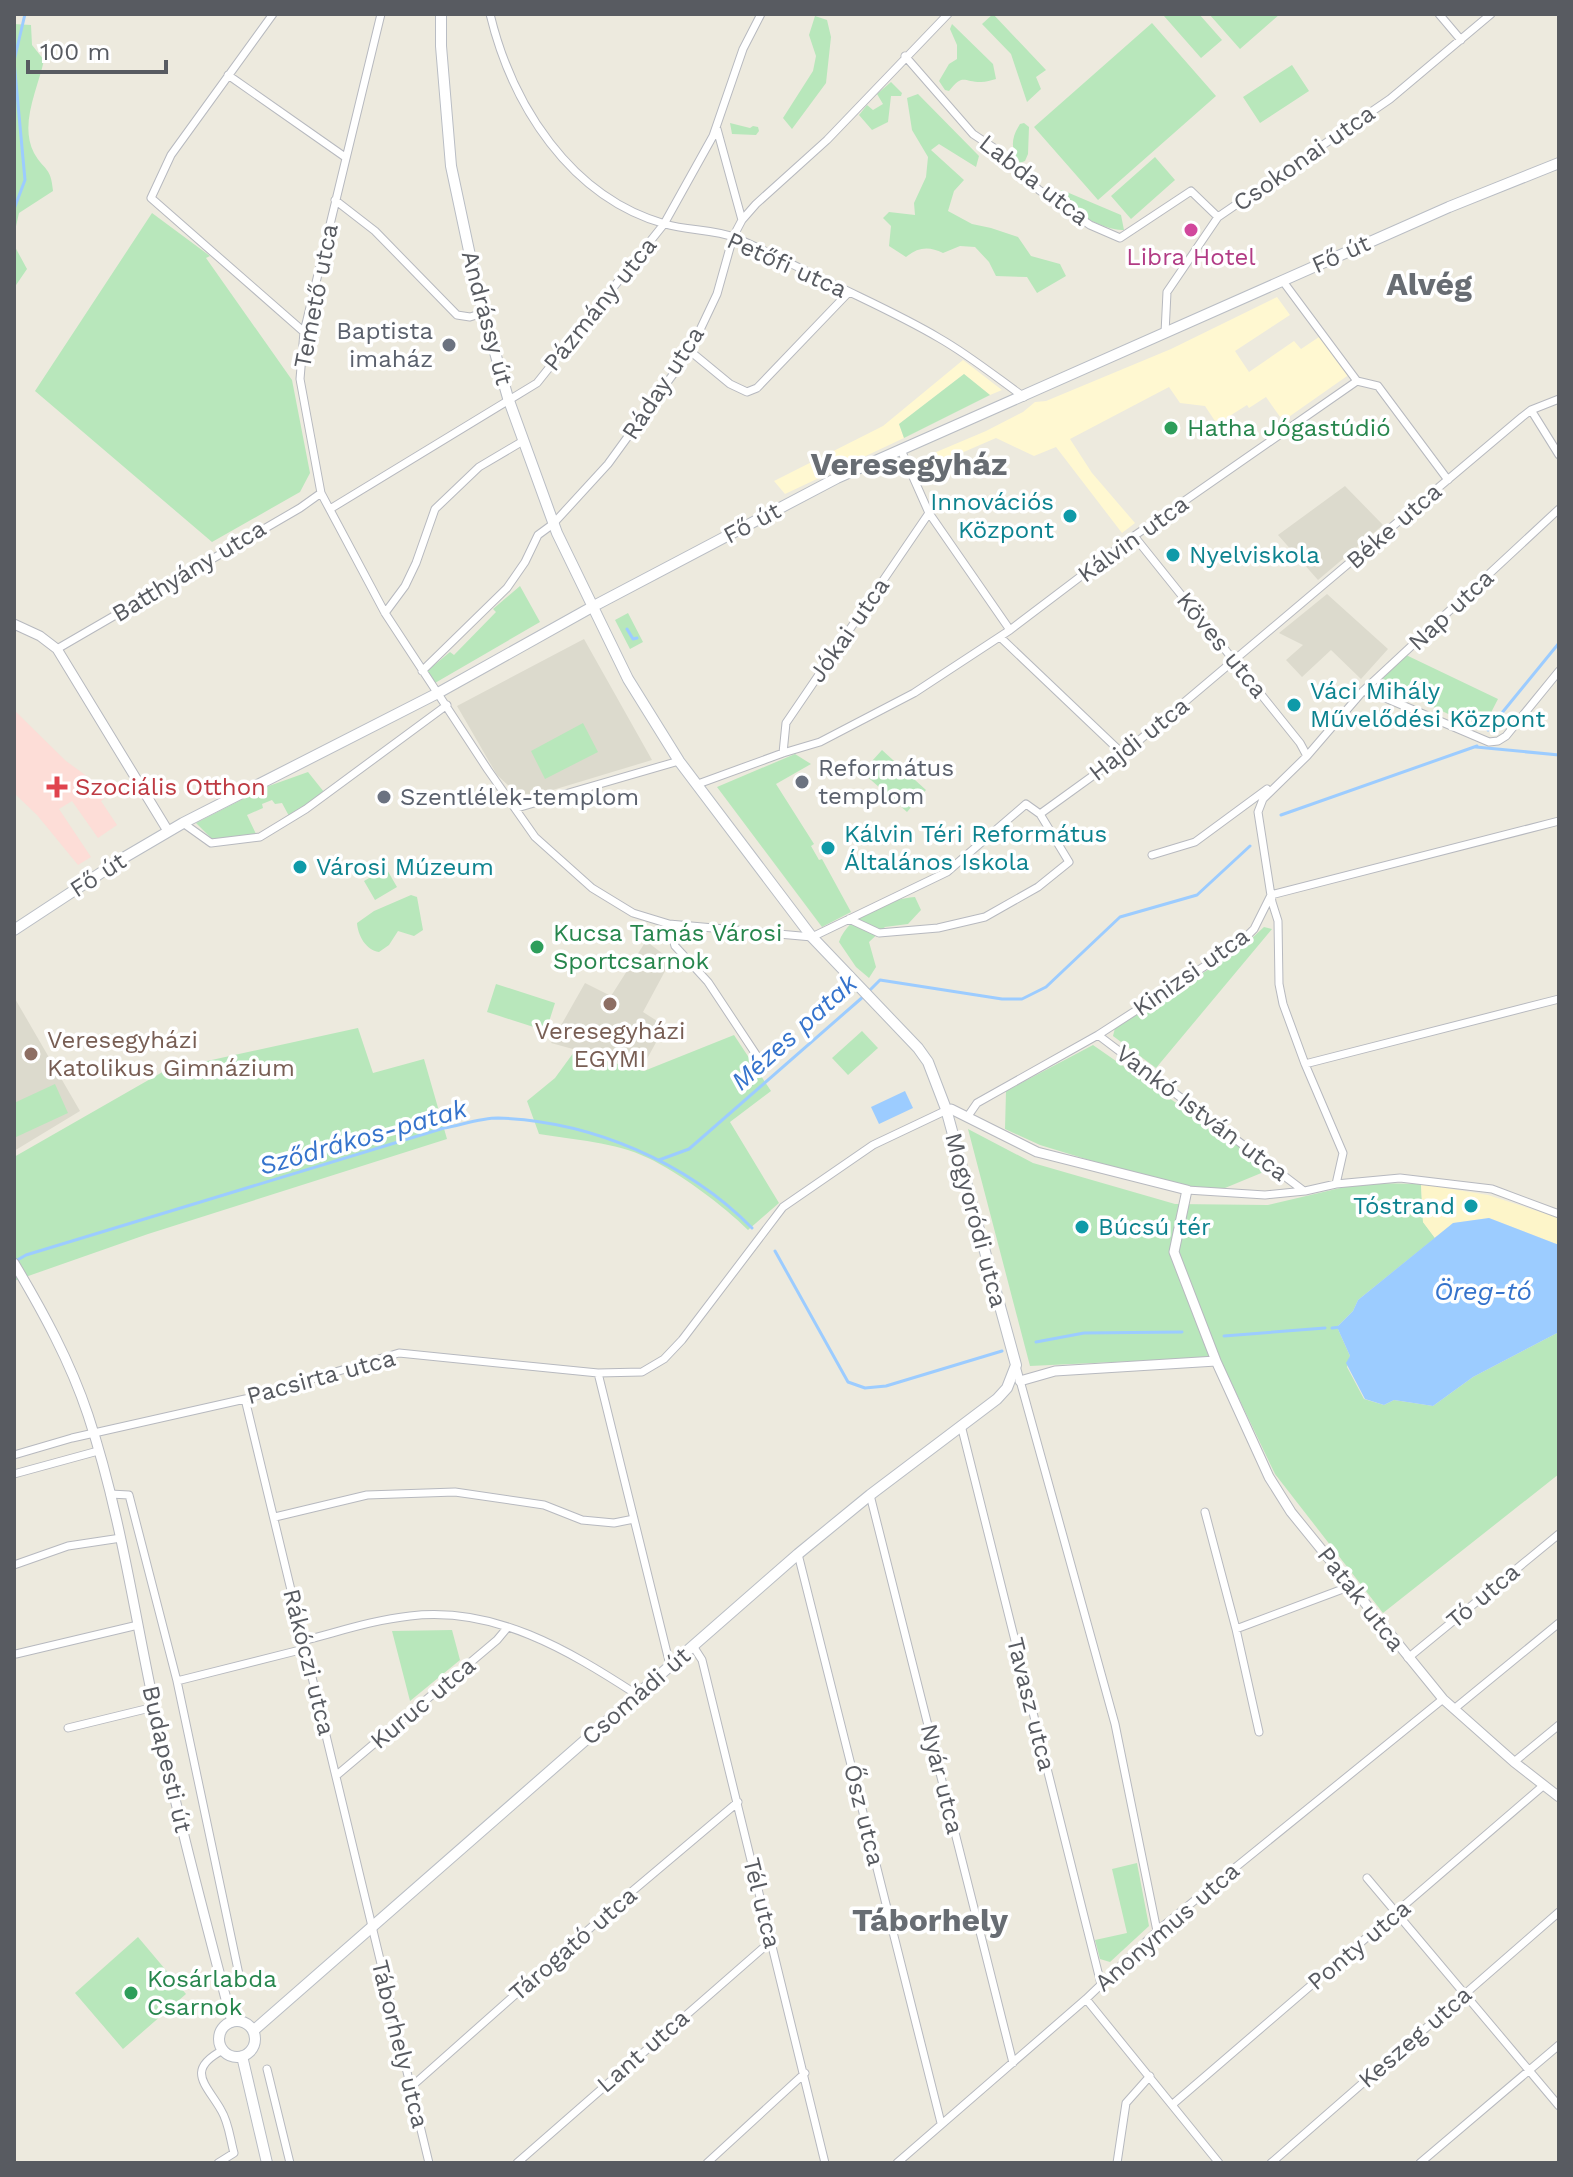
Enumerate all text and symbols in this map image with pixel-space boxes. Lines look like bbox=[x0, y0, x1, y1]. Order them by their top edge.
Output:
scale bar bbox=[28, 24, 166, 74]
text: 100 m bbox=[40, 38, 110, 66]
street label: Csokonai utca bbox=[1228, 99, 1380, 217]
street label: Labda utca bbox=[974, 129, 1094, 231]
street label: Temető utca bbox=[288, 221, 344, 371]
marker: Libra Hotel bbox=[1182, 221, 1200, 239]
street label: Petőfi utca bbox=[723, 226, 851, 304]
street label: Fő út bbox=[1308, 229, 1374, 279]
street label: Pázmány utca bbox=[538, 232, 662, 376]
place label: Libra Hotel bbox=[1126, 243, 1256, 271]
street label: Andrássy út bbox=[456, 248, 518, 388]
district label: Alvég bbox=[1386, 265, 1472, 303]
place label: Baptista imaház bbox=[336, 317, 433, 373]
street label: Ráday utca bbox=[616, 321, 710, 445]
marker: Baptista imaház bbox=[440, 336, 458, 354]
place label: Hatha Jógastúdió bbox=[1187, 414, 1391, 442]
marker: Hatha Jógastúdió bbox=[1162, 419, 1180, 437]
district label: Veresegyház bbox=[811, 445, 1007, 483]
street label: Béke utca bbox=[1341, 477, 1447, 575]
place label: Innovációs Központ bbox=[930, 488, 1054, 544]
street label: Kálvin utca bbox=[1072, 490, 1194, 588]
street label: Fő út bbox=[719, 496, 785, 550]
marker: Innovációs Központ bbox=[1061, 507, 1079, 525]
street label: Batthyány utca bbox=[107, 514, 271, 628]
place label: Nyelviskola bbox=[1189, 541, 1320, 569]
marker: Nyelviskola bbox=[1164, 546, 1182, 564]
street label: Nap utca bbox=[1403, 564, 1499, 656]
street label: Jókai utca bbox=[803, 572, 895, 688]
street label: Köves utca bbox=[1171, 586, 1273, 704]
place label: Váci Mihály Művelődési Központ bbox=[1310, 677, 1545, 733]
street label: Hajdi utca bbox=[1084, 691, 1194, 787]
marker: Váci Mihály Művelődési Központ bbox=[1285, 696, 1303, 714]
place label: Református templom bbox=[818, 754, 954, 810]
place label: Szociális Otthon bbox=[75, 773, 266, 801]
marker: Református templom bbox=[793, 773, 811, 791]
marker: Szociális Otthon bbox=[46, 776, 68, 798]
place label: Szentlélek-templom bbox=[400, 783, 639, 811]
marker: Szentlélek-templom bbox=[375, 788, 393, 806]
place label: Kálvin Téri Református Általános Iskola bbox=[844, 820, 1107, 876]
marker: Kálvin Téri Református Általános Iskola bbox=[819, 839, 837, 857]
street label: Fő út bbox=[65, 847, 131, 903]
place label: Városi Múzeum bbox=[316, 853, 494, 881]
marker: Városi Múzeum bbox=[291, 858, 309, 876]
place label: Kucsa Tamás Városi Sportcsarnok bbox=[553, 919, 782, 975]
street label: Kinizsi utca bbox=[1128, 922, 1254, 1022]
marker: Kucsa Tamás Városi Sportcsarnok bbox=[528, 938, 546, 956]
water label: Mézes patak bbox=[725, 967, 864, 1096]
marker: Veresegyházi EGYMI bbox=[601, 995, 619, 1013]
place label: Veresegyházi EGYMI bbox=[535, 1017, 685, 1073]
place label: Veresegyházi Katolikus Gimnázium bbox=[47, 1026, 295, 1082]
street label: Vankó István utca bbox=[1110, 1039, 1294, 1187]
marker: Veresegyházi Katolikus Gimnázium bbox=[22, 1045, 40, 1063]
water label: Sződrákos-patak bbox=[256, 1093, 471, 1181]
street label: Mogyoródi utca bbox=[939, 1130, 1013, 1310]
place label: Tóstrand bbox=[1353, 1192, 1455, 1220]
marker: Tóstrand bbox=[1462, 1197, 1480, 1215]
place label: Búcsú tér bbox=[1098, 1213, 1211, 1241]
marker: Búcsú tér bbox=[1073, 1218, 1091, 1236]
water label: Öreg-tó bbox=[1434, 1276, 1532, 1306]
street label: Pacsirta utca bbox=[244, 1344, 398, 1410]
street label: Patak utca bbox=[1312, 1541, 1410, 1657]
street label: Tó utca bbox=[1441, 1558, 1525, 1634]
street label: Rákóczi utca bbox=[277, 1586, 341, 1738]
street label: Tavasz utca bbox=[1001, 1634, 1061, 1774]
street label: Csomádi út bbox=[576, 1641, 696, 1751]
street label: Kuruc utca bbox=[365, 1651, 481, 1755]
street label: Budapesti út bbox=[136, 1683, 198, 1835]
street label: Nyár utca bbox=[915, 1721, 969, 1837]
street label: Ősz utca bbox=[838, 1761, 890, 1869]
street label: Tél utca bbox=[737, 1855, 787, 1951]
street label: Anonymus utca bbox=[1089, 1857, 1245, 1997]
street label: Tárogató utca bbox=[503, 1881, 643, 2007]
street label: Ponty utca bbox=[1302, 1894, 1416, 1996]
district label: Táborhely bbox=[852, 1901, 1009, 1939]
street label: Táborhely utca bbox=[366, 1957, 434, 2131]
place label: Kosárlabda Csarnok bbox=[147, 1965, 277, 2021]
street label: Keszeg utca bbox=[1353, 1980, 1477, 2094]
marker: Kosárlabda Csarnok bbox=[122, 1984, 140, 2002]
street label: Lant utca bbox=[591, 2003, 695, 2099]

